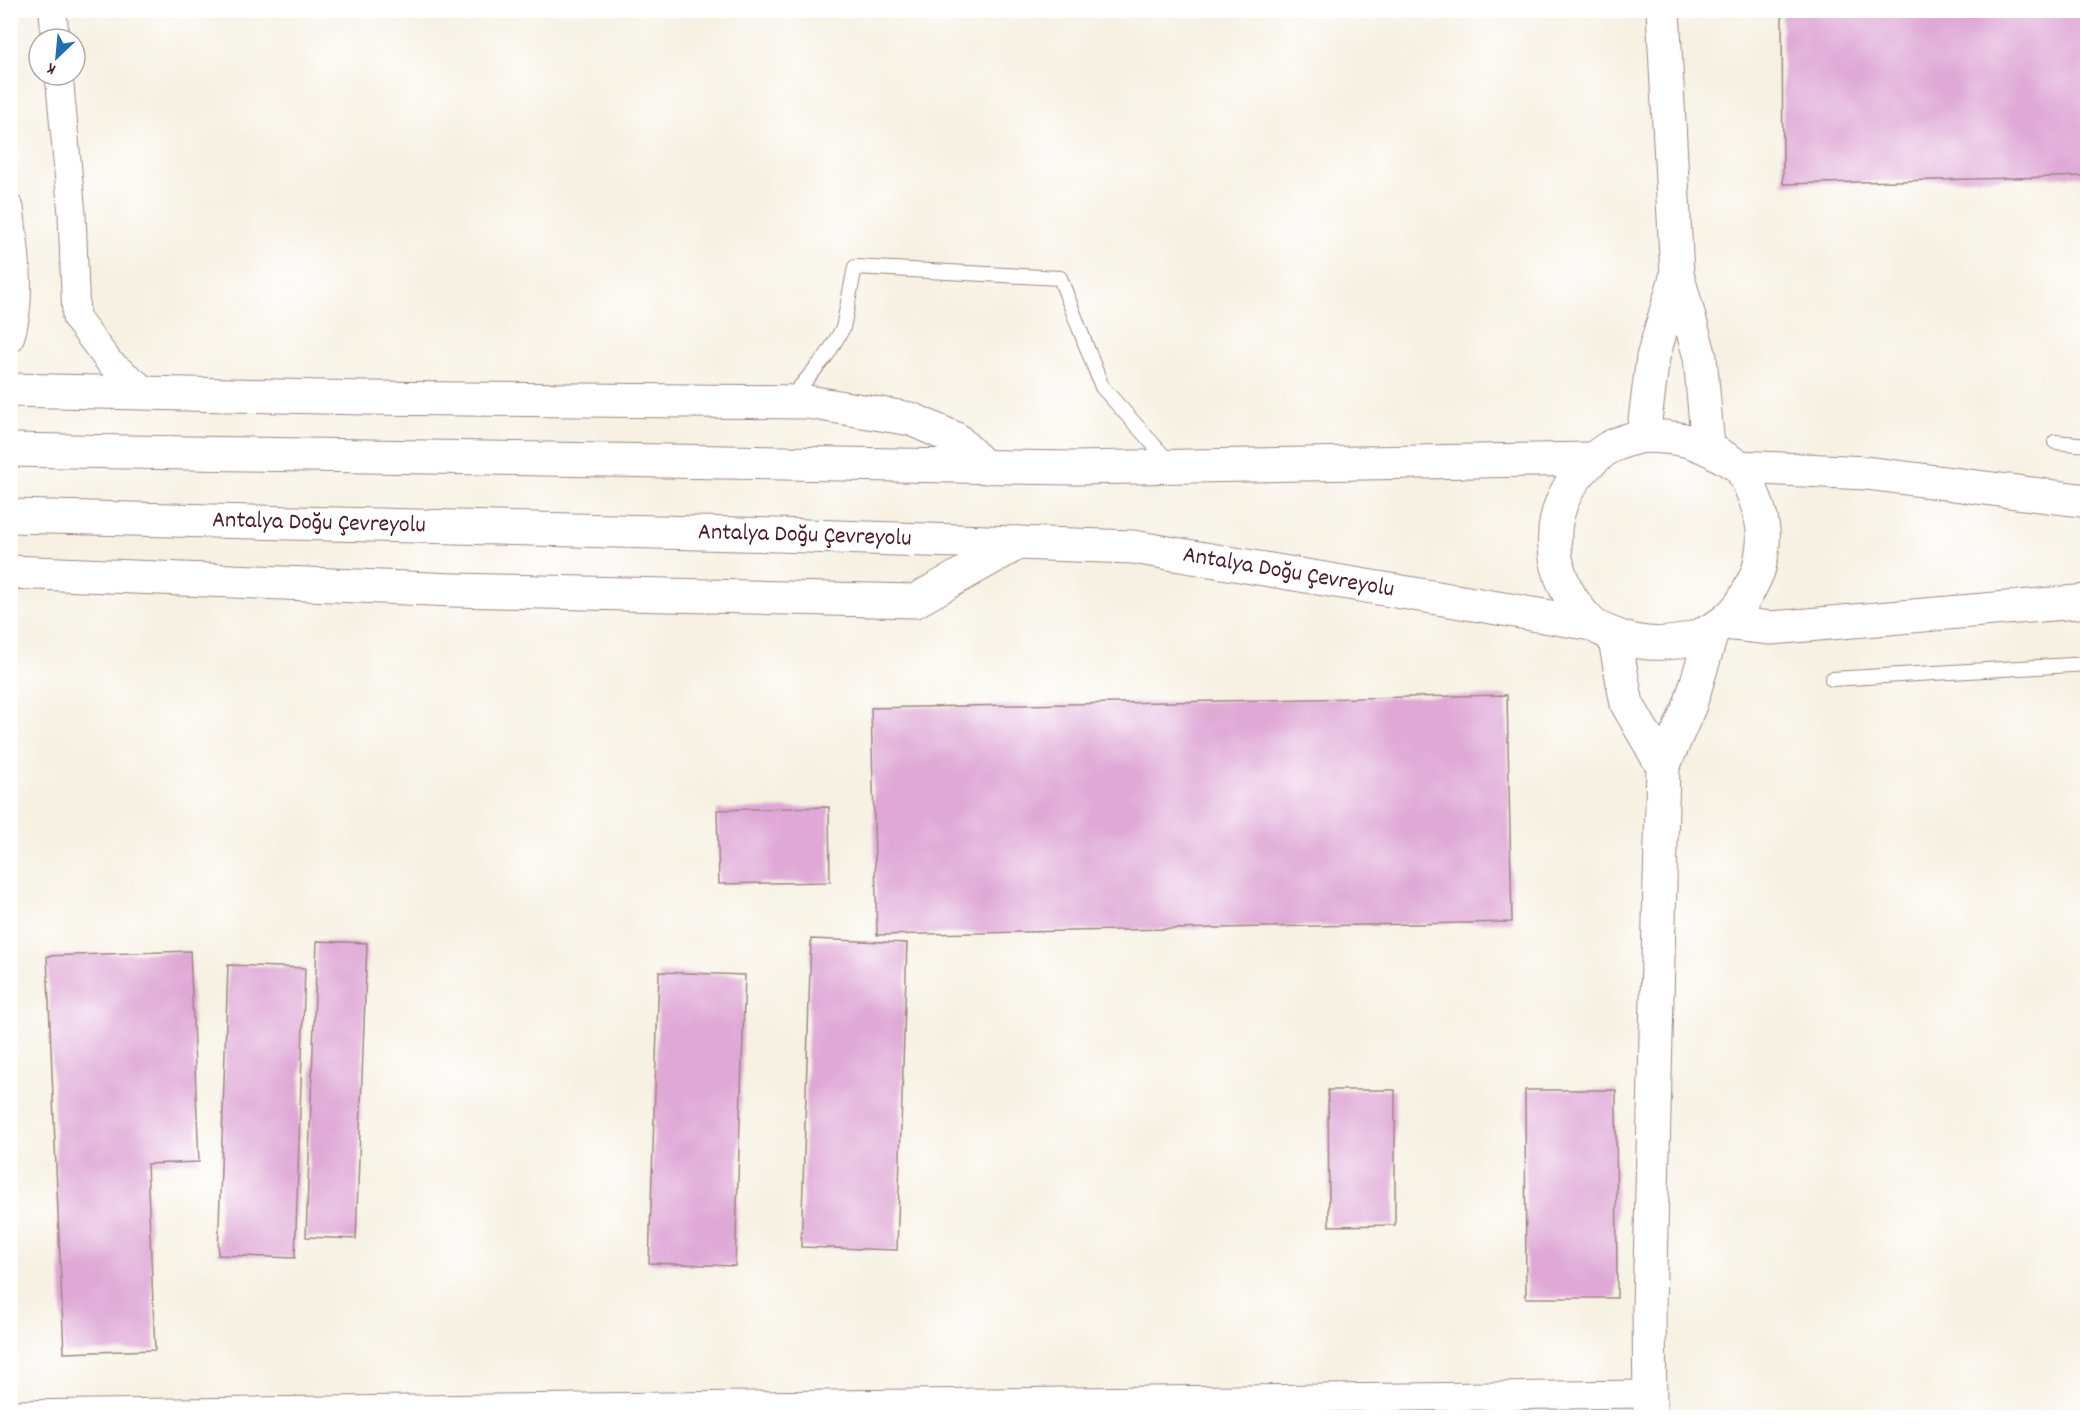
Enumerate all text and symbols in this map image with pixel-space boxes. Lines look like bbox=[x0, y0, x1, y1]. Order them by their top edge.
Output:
north arrow bbox=[27, 27, 87, 87]
text: K bbox=[43, 56, 60, 80]
street label: Antalya Doğu Çevreyolu bbox=[212, 504, 426, 543]
street label: Antalya Doğu Çevreyolu bbox=[698, 516, 912, 557]
street label: Antalya Doğu Çevreyolu bbox=[1180, 539, 1397, 608]

